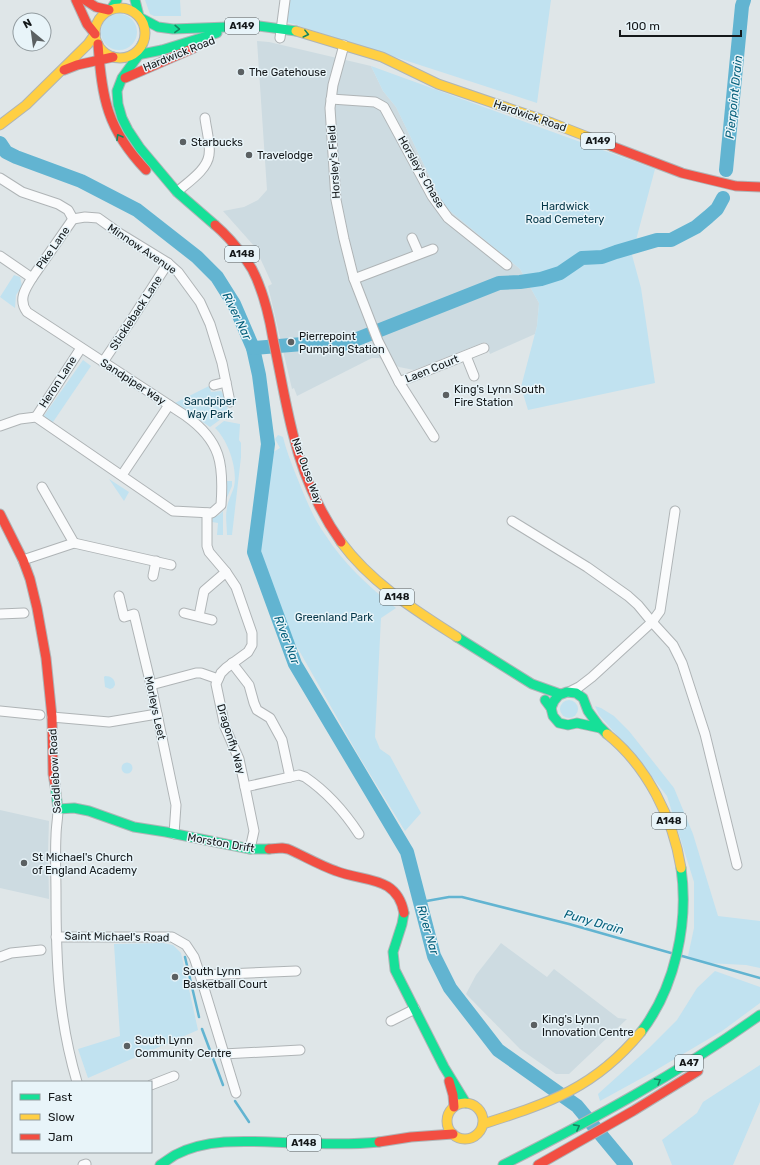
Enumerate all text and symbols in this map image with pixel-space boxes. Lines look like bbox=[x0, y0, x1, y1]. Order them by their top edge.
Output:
north arrow bbox=[12, 12, 52, 52]
scale bar bbox=[620, 12, 741, 38]
text: N bbox=[21, 16, 34, 31]
road number: A149 bbox=[225, 18, 259, 34]
text: 100 m bbox=[626, 19, 660, 33]
one-way arrow bbox=[174, 25, 180, 33]
one-way arrow bbox=[303, 30, 310, 38]
street label: Hardwick Road bbox=[141, 34, 217, 74]
water label: Pierpoint Drain bbox=[723, 55, 745, 139]
place label: The Gatehouse bbox=[249, 66, 326, 79]
marker: The Gatehouse bbox=[236, 67, 246, 77]
street label: Hardwick Road bbox=[492, 97, 568, 135]
street label: Horsley's Field bbox=[325, 125, 343, 199]
road number: A149 bbox=[581, 133, 615, 149]
one-way arrow bbox=[117, 134, 124, 141]
street label: Horsley's Chase bbox=[395, 134, 447, 210]
place label: Starbucks bbox=[191, 136, 243, 149]
marker: Starbucks bbox=[178, 137, 188, 147]
place label: Travelodge bbox=[257, 149, 313, 162]
marker: Travelodge bbox=[244, 150, 254, 160]
park label: Hardwick Road Cemetery bbox=[526, 200, 604, 226]
street label: Minnow Avenue bbox=[105, 221, 179, 277]
street label: Pike Lane bbox=[34, 224, 72, 272]
road number: A148 bbox=[225, 246, 259, 262]
street label: Stickleback Lane bbox=[107, 273, 165, 353]
water label: River Nar bbox=[219, 290, 255, 342]
place label: Pierrepoint Pumping Station bbox=[299, 330, 385, 356]
marker: Pierrepoint Pumping Station bbox=[286, 337, 296, 347]
street label: Laen Court bbox=[403, 352, 461, 386]
street label: Heron Lane bbox=[37, 354, 79, 410]
street label: Sandpiper Way bbox=[98, 356, 168, 408]
place label: King's Lynn South Fire Station bbox=[454, 383, 545, 409]
marker: King's Lynn South Fire Station bbox=[441, 390, 451, 400]
park label: Sandpiper Way Park bbox=[184, 395, 237, 421]
street label: Nar Ouse Way bbox=[289, 436, 325, 506]
road number: A148 bbox=[380, 589, 414, 605]
park label: Greenland Park bbox=[295, 611, 373, 624]
water label: River Nar bbox=[271, 614, 303, 667]
street label: Morleys Leet bbox=[142, 675, 168, 742]
street label: Dragonfly Way bbox=[214, 702, 248, 776]
street label: Saddlebow Road bbox=[46, 728, 64, 814]
road number: A148 bbox=[652, 813, 686, 829]
street label: Morston Drift bbox=[187, 831, 256, 855]
place label: St Michael's Church of England Academy bbox=[32, 851, 137, 877]
marker: St Michael's Church of England Academy bbox=[19, 858, 29, 868]
water label: River Nar bbox=[414, 903, 442, 957]
water label: Puny Drain bbox=[563, 907, 625, 937]
street label: Saint Michael's Road bbox=[65, 930, 169, 944]
place label: South Lynn Basketball Court bbox=[183, 965, 268, 991]
marker: South Lynn Basketball Court bbox=[170, 972, 180, 982]
place label: King's Lynn Innovation Centre bbox=[542, 1013, 634, 1039]
marker: King's Lynn Innovation Centre bbox=[529, 1020, 539, 1030]
place label: South Lynn Community Centre bbox=[135, 1034, 232, 1060]
marker: South Lynn Community Centre bbox=[122, 1041, 132, 1051]
road number: A47 bbox=[675, 1055, 703, 1071]
one-way arrow bbox=[654, 1079, 661, 1086]
legend bbox=[12, 1081, 152, 1153]
text: Fast bbox=[48, 1090, 72, 1104]
text: Slow bbox=[48, 1110, 75, 1124]
one-way arrow bbox=[573, 1124, 580, 1132]
text: Jam bbox=[48, 1130, 73, 1144]
road number: A148 bbox=[287, 1135, 321, 1151]

